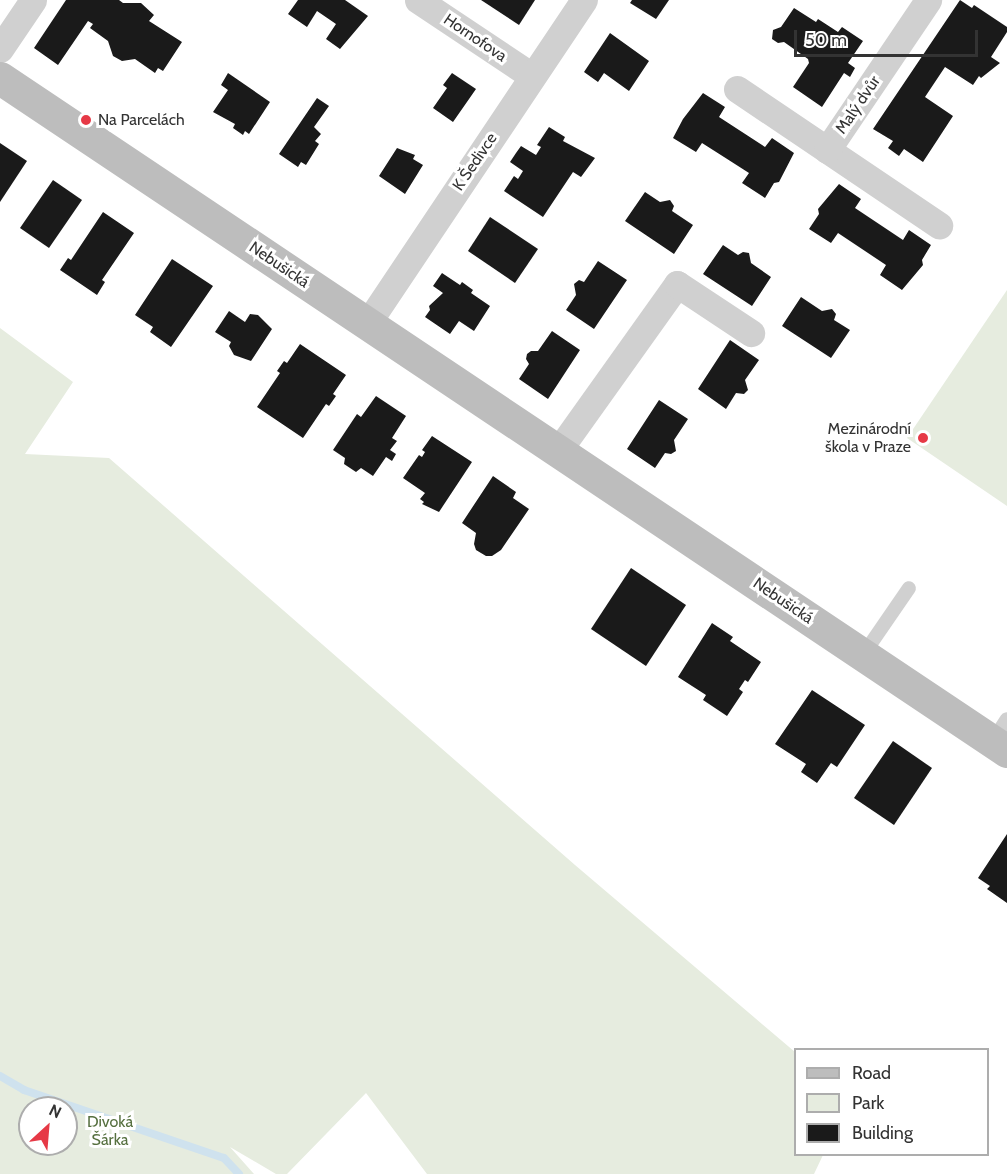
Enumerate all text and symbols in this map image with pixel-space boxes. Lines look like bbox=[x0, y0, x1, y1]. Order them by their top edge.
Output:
street label: Hornofova bbox=[440, 10, 510, 66]
scale bar bbox=[797, 18, 982, 56]
text: 50 m bbox=[805, 29, 847, 51]
street label: Malý dvůr bbox=[832, 72, 884, 138]
place label: Na Parcelách bbox=[98, 110, 185, 130]
marker: Na Parcelách bbox=[79, 113, 93, 127]
street label: K Šedivce bbox=[449, 129, 501, 195]
street label: Nebušická bbox=[245, 238, 313, 292]
place label: Mezinárodní škola v Praze bbox=[825, 419, 911, 457]
marker: Mezinárodní škola v Praze bbox=[916, 431, 930, 445]
street label: Nebušická bbox=[749, 574, 817, 628]
legend bbox=[794, 1048, 989, 1156]
text: Road bbox=[852, 1062, 891, 1084]
text: Park bbox=[852, 1092, 884, 1114]
north arrow bbox=[18, 1096, 78, 1156]
text: N bbox=[46, 1100, 64, 1122]
park label: Divoká Šárka bbox=[87, 1112, 133, 1150]
text: Building bbox=[852, 1122, 913, 1144]

